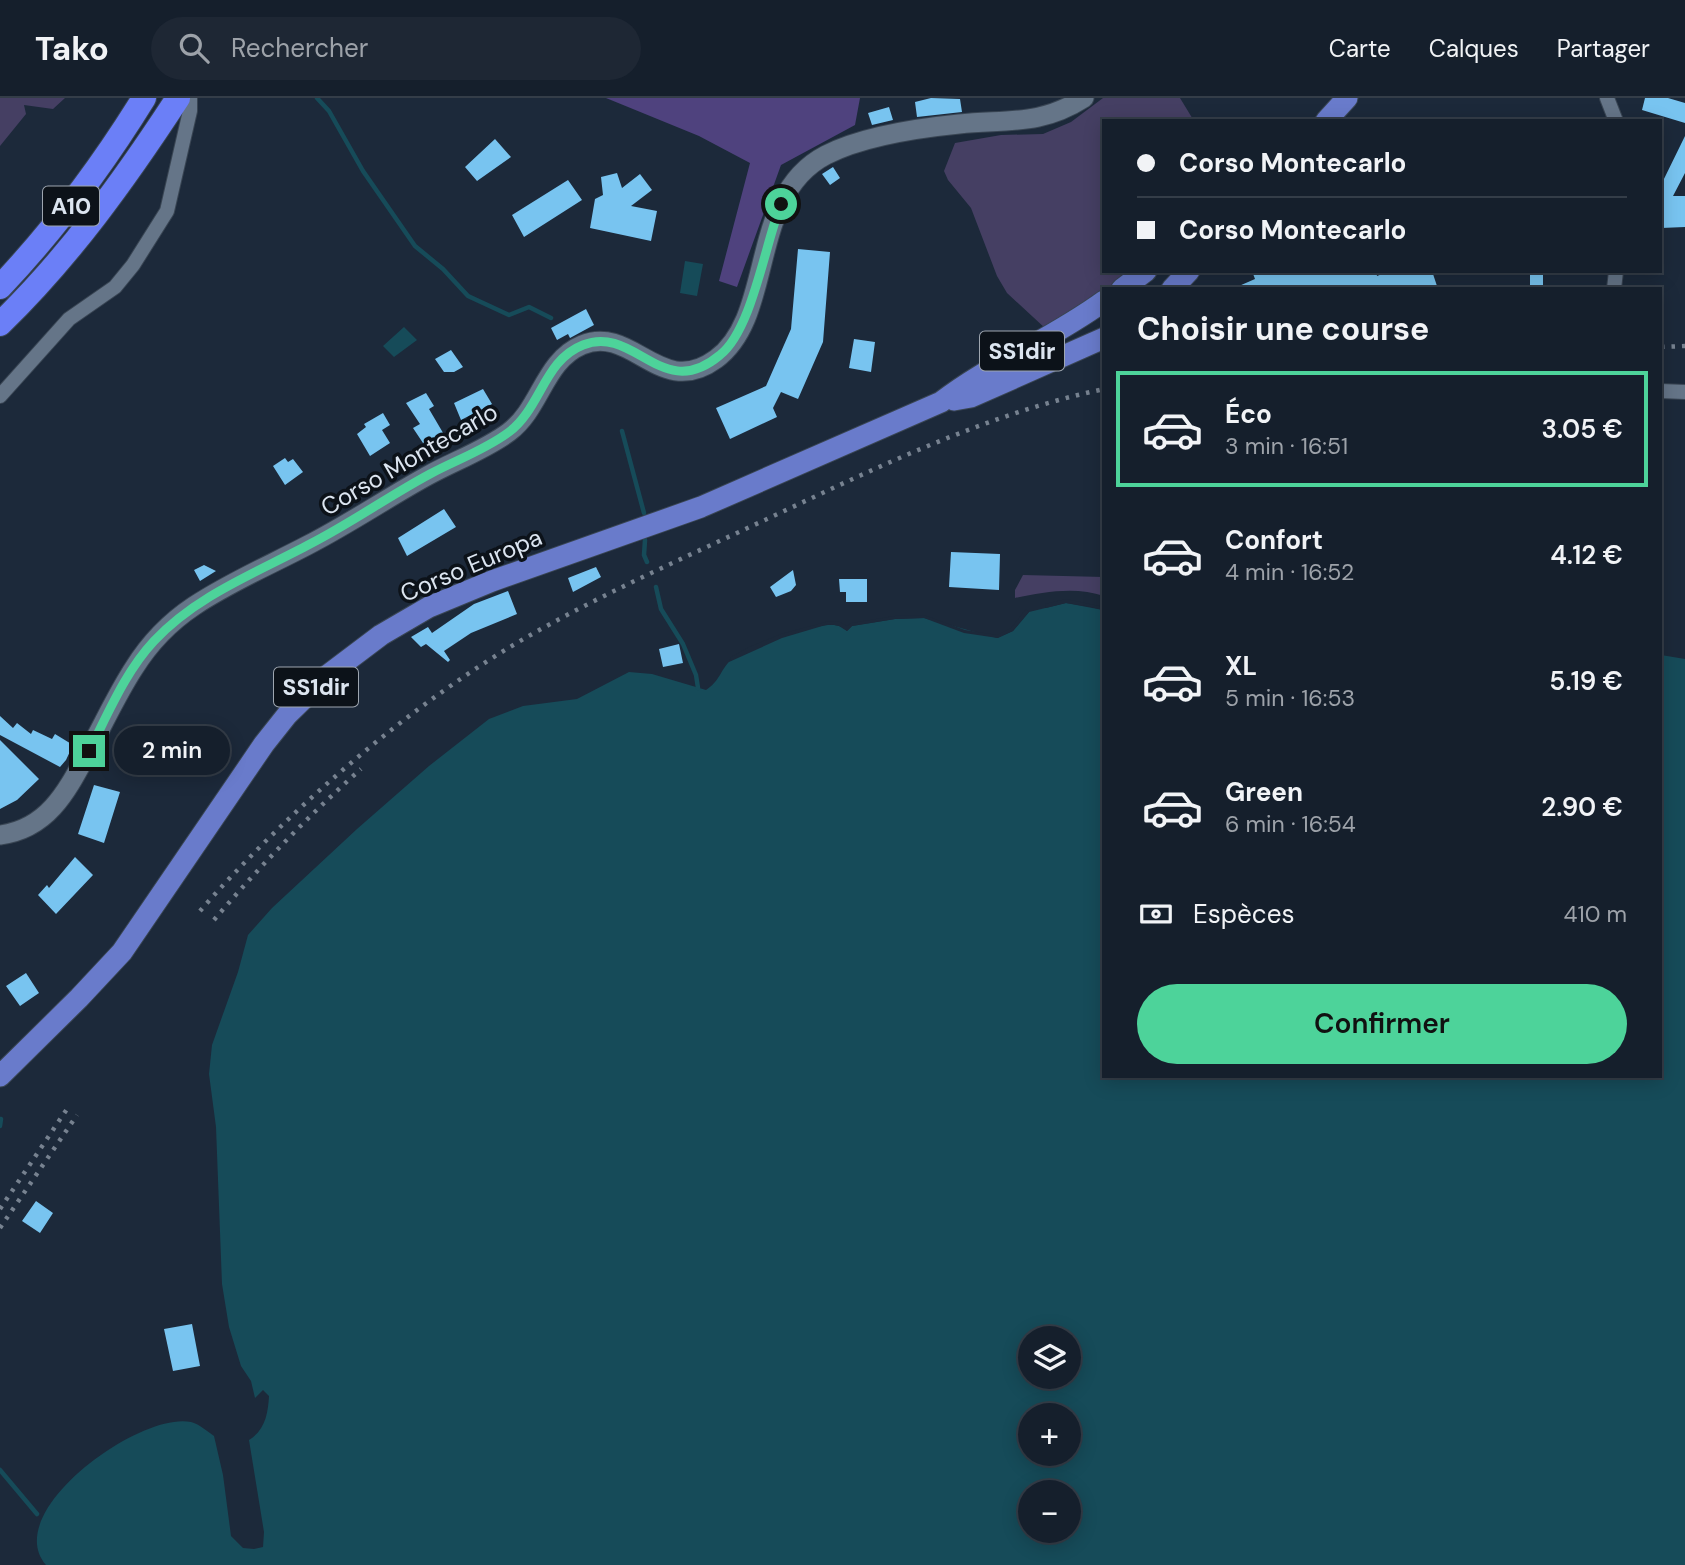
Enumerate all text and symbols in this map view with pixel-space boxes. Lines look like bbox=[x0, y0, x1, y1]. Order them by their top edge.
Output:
search box bbox=[151, 17, 641, 80]
text: Tako bbox=[35, 27, 109, 70]
icon: search bbox=[175, 29, 213, 67]
text: Rechercher bbox=[231, 31, 368, 65]
text: Carte bbox=[1329, 33, 1391, 64]
text: Calques bbox=[1429, 33, 1519, 64]
text: Partager bbox=[1557, 33, 1650, 64]
text: Corso Montecarlo bbox=[1179, 146, 1406, 180]
road number: A10 bbox=[43, 186, 99, 226]
route start bbox=[765, 188, 797, 220]
text: Corso Montecarlo bbox=[1179, 213, 1406, 247]
text: Choisir une course bbox=[1137, 308, 1429, 350]
road number: SS1dir bbox=[980, 332, 1064, 370]
street label: Corso Montecarlo bbox=[315, 396, 503, 522]
text: Éco bbox=[1225, 397, 1272, 431]
icon: car bbox=[1141, 398, 1204, 461]
text: 3.05 € bbox=[1541, 412, 1623, 446]
text: 3 min · 16:51 bbox=[1225, 431, 1348, 461]
street label: Corso Europa bbox=[395, 521, 547, 609]
text: Confort bbox=[1225, 523, 1323, 557]
icon: car bbox=[1141, 524, 1204, 587]
text: 4.12 € bbox=[1550, 538, 1623, 572]
text: 4 min · 16:52 bbox=[1225, 557, 1354, 587]
text: XL bbox=[1225, 649, 1257, 683]
icon: car bbox=[1141, 650, 1204, 713]
text: 5.19 € bbox=[1549, 664, 1623, 698]
road number: SS1dir bbox=[274, 667, 358, 706]
text: 5 min · 16:53 bbox=[1225, 683, 1355, 713]
callout: 2 min bbox=[114, 726, 229, 776]
route end bbox=[73, 735, 105, 767]
text: 2 min bbox=[142, 735, 202, 765]
text: Green bbox=[1225, 775, 1303, 809]
icon: car bbox=[1141, 776, 1204, 839]
text: 2.90 € bbox=[1541, 790, 1623, 824]
text: 6 min · 16:54 bbox=[1225, 809, 1356, 839]
icon: cash bbox=[1137, 895, 1175, 933]
text: Espèces bbox=[1193, 897, 1294, 931]
text: 410 m bbox=[1564, 899, 1627, 929]
button: Confirmer bbox=[1137, 984, 1627, 1064]
map controls bbox=[1018, 1326, 1081, 1543]
button: layers bbox=[1018, 1326, 1081, 1389]
button: + bbox=[1018, 1403, 1081, 1466]
button: − bbox=[1018, 1480, 1081, 1543]

